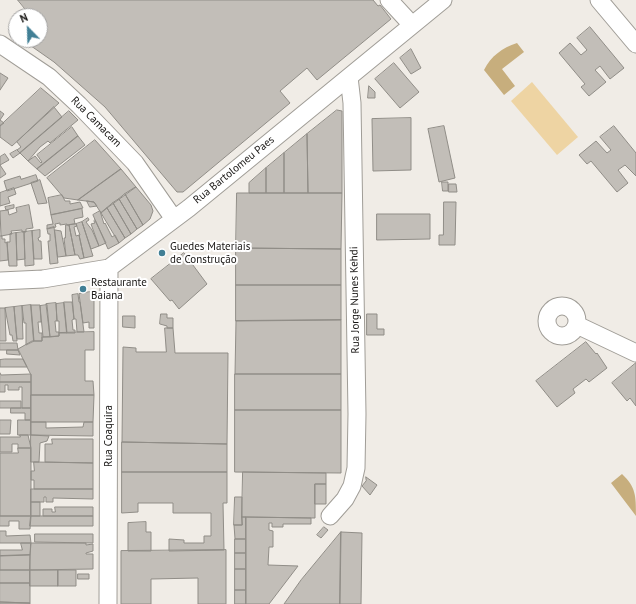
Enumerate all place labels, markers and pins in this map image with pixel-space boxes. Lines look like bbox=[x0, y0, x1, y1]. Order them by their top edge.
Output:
place label: Guedes Materiais de Construção bbox=[170, 240, 250, 266]
marker: Guedes Materiais de Construção bbox=[157, 248, 167, 258]
place label: Restaurante Baiana bbox=[91, 276, 147, 302]
marker: Restaurante Baiana bbox=[78, 284, 88, 294]

